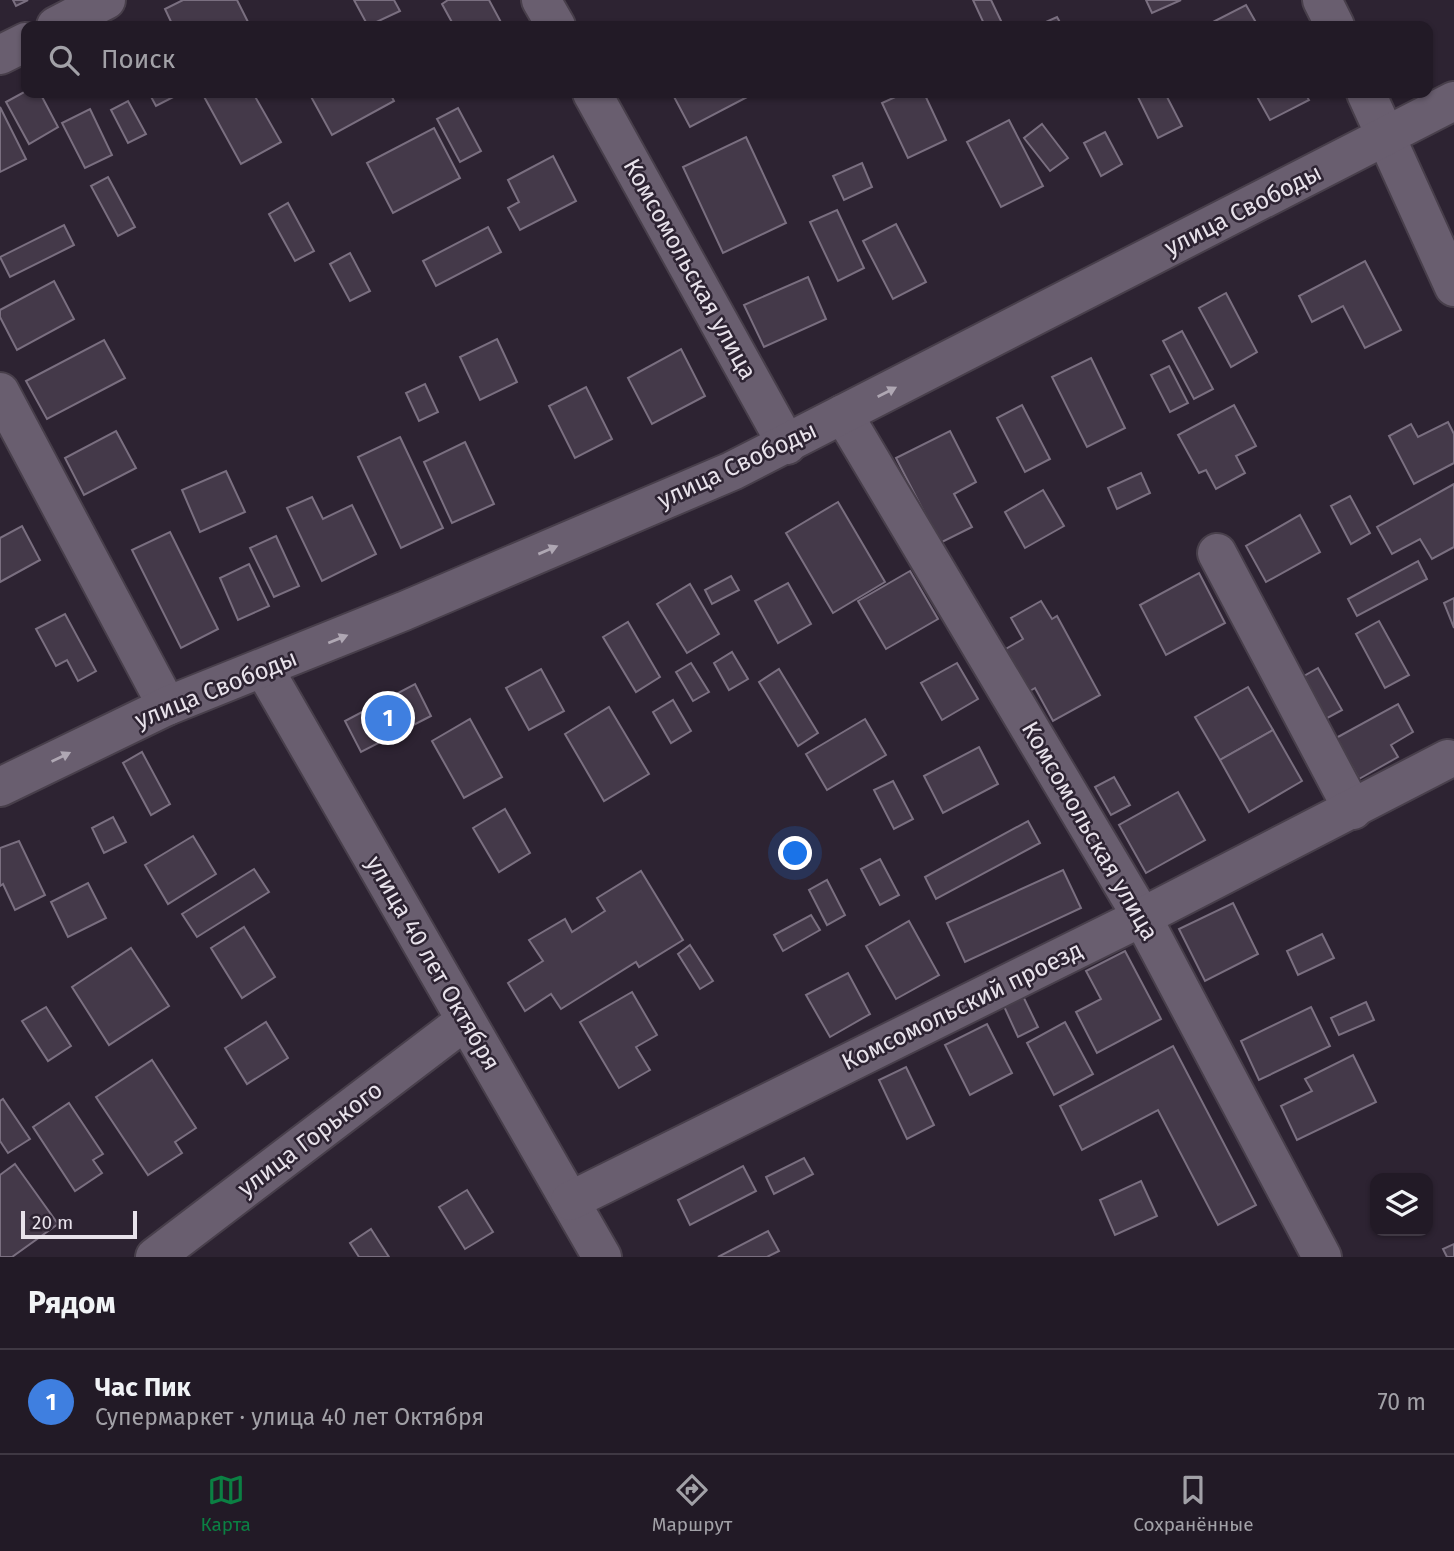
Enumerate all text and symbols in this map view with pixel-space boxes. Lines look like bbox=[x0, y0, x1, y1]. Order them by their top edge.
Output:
search box bbox=[21, 21, 1433, 98]
icon: search bbox=[45, 41, 83, 79]
text: Поиск bbox=[101, 44, 175, 75]
street label: Комсомольская улица bbox=[618, 154, 762, 384]
street label: улица Свободы bbox=[1160, 158, 1326, 262]
one-way arrow bbox=[877, 386, 897, 397]
street label: улица Свободы bbox=[653, 416, 821, 514]
one-way arrow bbox=[537, 544, 558, 555]
one-way arrow bbox=[328, 633, 349, 644]
street label: улица Свободы bbox=[131, 644, 301, 734]
pin: 1 bbox=[365, 692, 411, 744]
street label: Комсомольская улица bbox=[1016, 717, 1164, 945]
one-way arrow bbox=[51, 751, 72, 762]
your location bbox=[778, 836, 812, 870]
street label: улица 40 лет Октября bbox=[360, 851, 506, 1075]
street label: Комсомольский проезд bbox=[837, 936, 1087, 1076]
street label: улица Горького bbox=[232, 1076, 388, 1202]
map controls bbox=[1370, 1173, 1433, 1236]
button: layers bbox=[1370, 1173, 1433, 1236]
scale bar bbox=[21, 1208, 136, 1240]
text: 20 m bbox=[32, 1211, 73, 1234]
text: Рядом bbox=[28, 1285, 116, 1321]
text: Час Пик bbox=[95, 1372, 191, 1403]
text: 1 bbox=[46, 1388, 56, 1416]
text: 70 m bbox=[1377, 1388, 1426, 1416]
text: Супермаркет · улица 40 лет Октября bbox=[95, 1403, 484, 1431]
tab: Карта bbox=[200, 1471, 251, 1536]
tab: Маршрут bbox=[652, 1471, 732, 1536]
tab: Сохранённые bbox=[1133, 1471, 1254, 1536]

